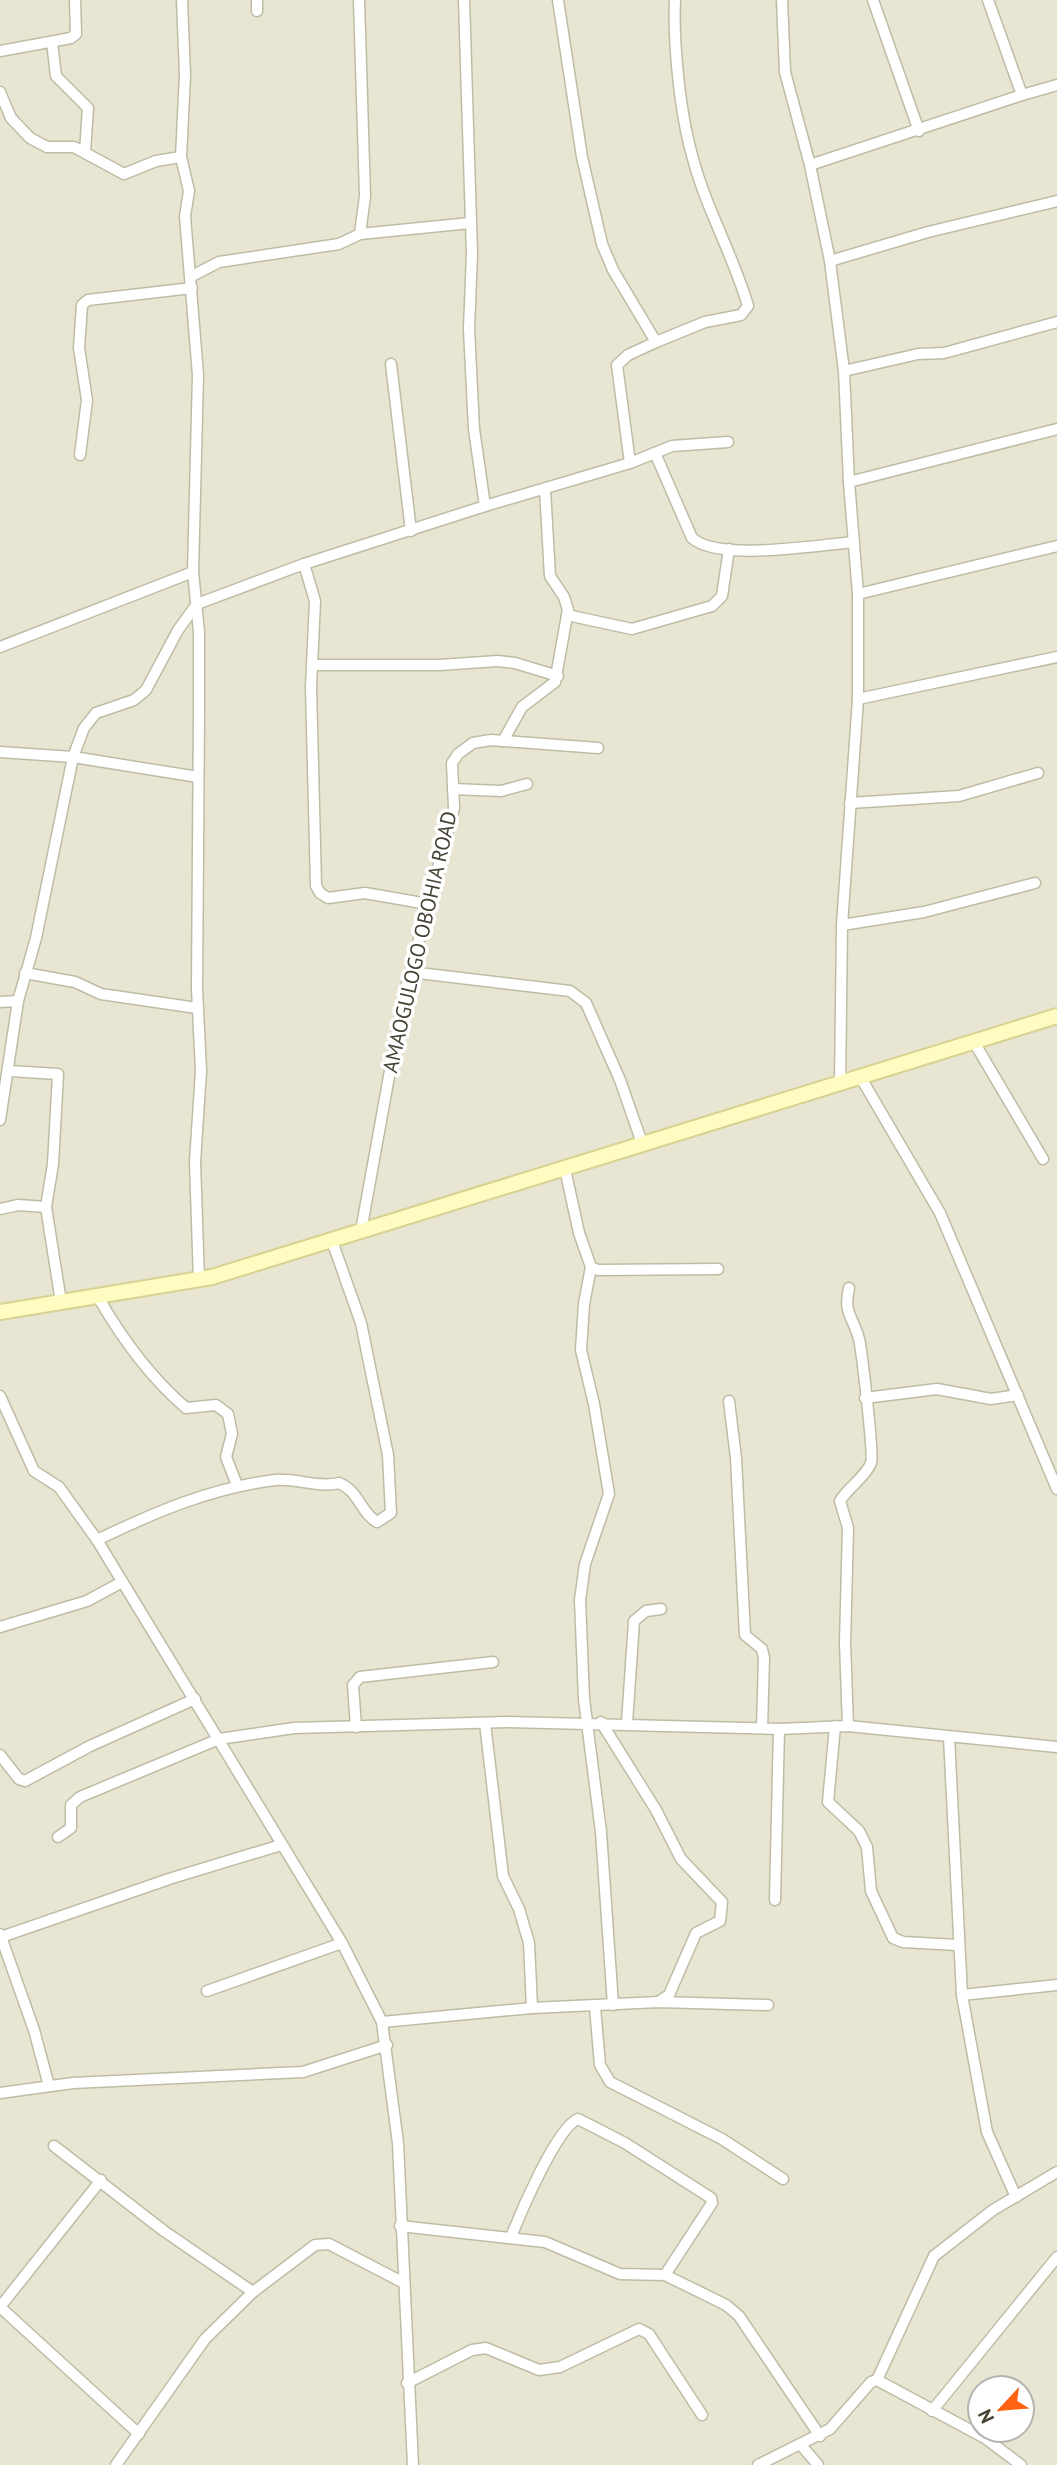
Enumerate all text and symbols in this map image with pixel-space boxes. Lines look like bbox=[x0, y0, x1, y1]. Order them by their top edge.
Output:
street label: AMAOGULOGO OBOHIA ROAD bbox=[376, 808, 463, 1075]
north arrow bbox=[966, 2374, 1036, 2444]
text: N bbox=[972, 2406, 999, 2427]

